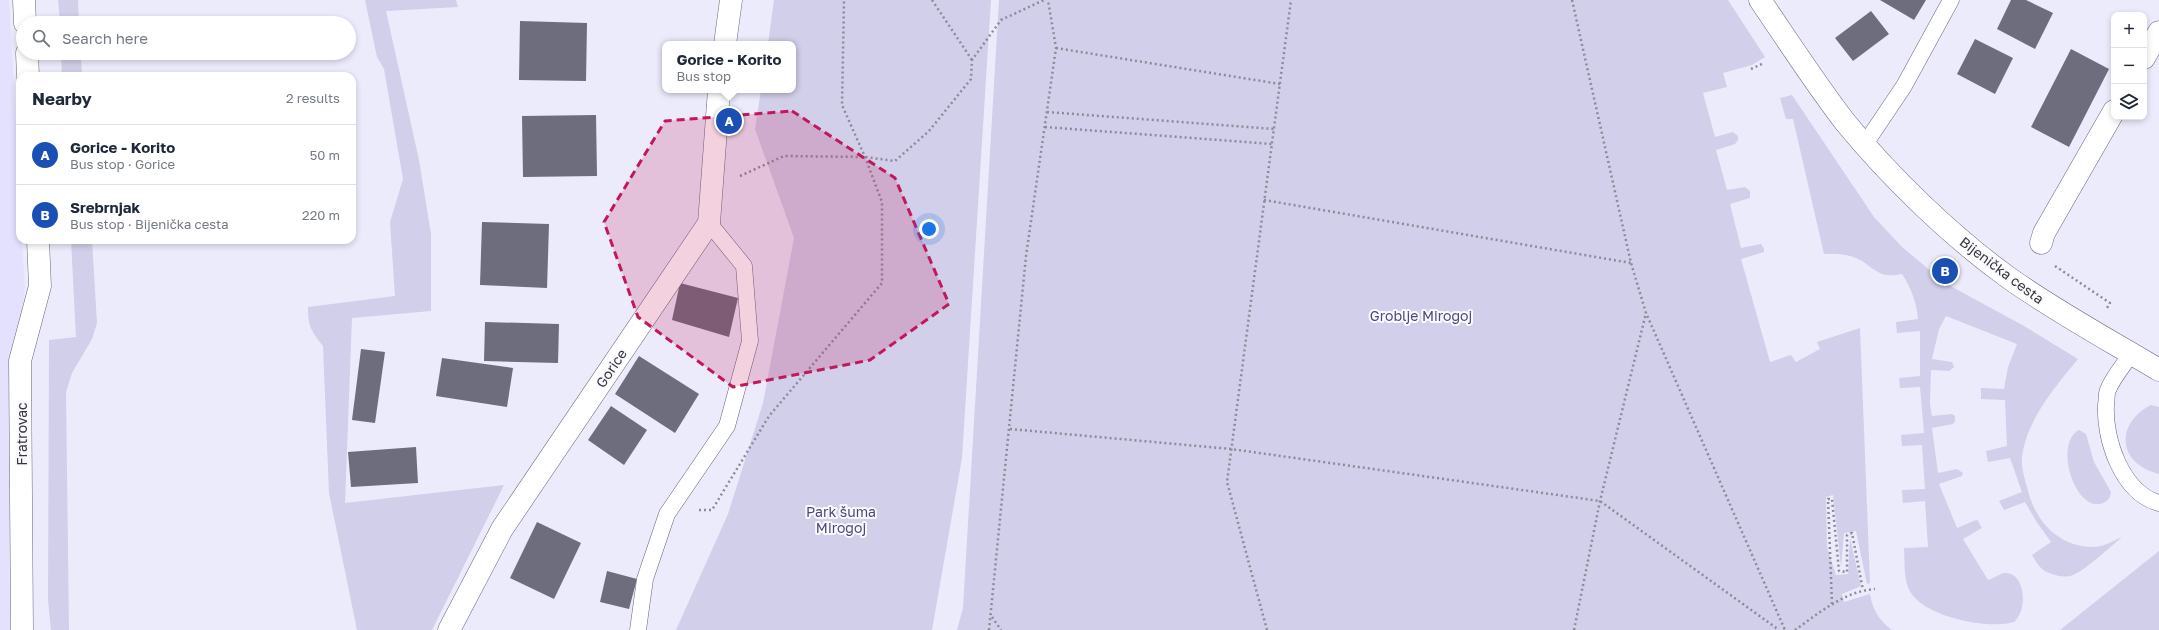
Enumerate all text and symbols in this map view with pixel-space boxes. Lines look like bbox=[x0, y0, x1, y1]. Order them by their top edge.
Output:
map controls bbox=[2111, 12, 2147, 120]
button: + bbox=[2111, 12, 2147, 48]
search box bbox=[16, 16, 356, 60]
icon: search bbox=[30, 27, 52, 49]
text: Search here bbox=[62, 29, 148, 47]
popup bbox=[662, 41, 796, 93]
button: − bbox=[2111, 48, 2147, 84]
text: Gorice - Korito bbox=[676, 50, 782, 68]
text: Bus stop bbox=[676, 68, 731, 84]
button: layers bbox=[2111, 84, 2147, 120]
text: Nearby bbox=[32, 88, 92, 109]
text: 2 results bbox=[286, 90, 340, 106]
pin: A bbox=[716, 106, 742, 136]
text: Gorice - Korito bbox=[70, 138, 175, 156]
text: A bbox=[40, 147, 50, 163]
text: 50 m bbox=[310, 147, 340, 163]
text: Bus stop · Gorice bbox=[70, 156, 175, 172]
text: Srebrnjak bbox=[70, 198, 140, 216]
text: B bbox=[40, 207, 50, 223]
text: 220 m bbox=[302, 207, 340, 223]
text: Bus stop · Bijenička cesta bbox=[70, 216, 229, 232]
your location bbox=[919, 219, 939, 239]
street label: Bijenička cesta bbox=[1957, 233, 2047, 307]
pin: B bbox=[1932, 256, 1958, 286]
park label: Groblje Mirogoj bbox=[1370, 307, 1472, 324]
street label: Gorice bbox=[592, 345, 630, 391]
street label: Fratrovac bbox=[13, 402, 30, 466]
park label: Park šuma Mirogoj bbox=[806, 503, 876, 536]

